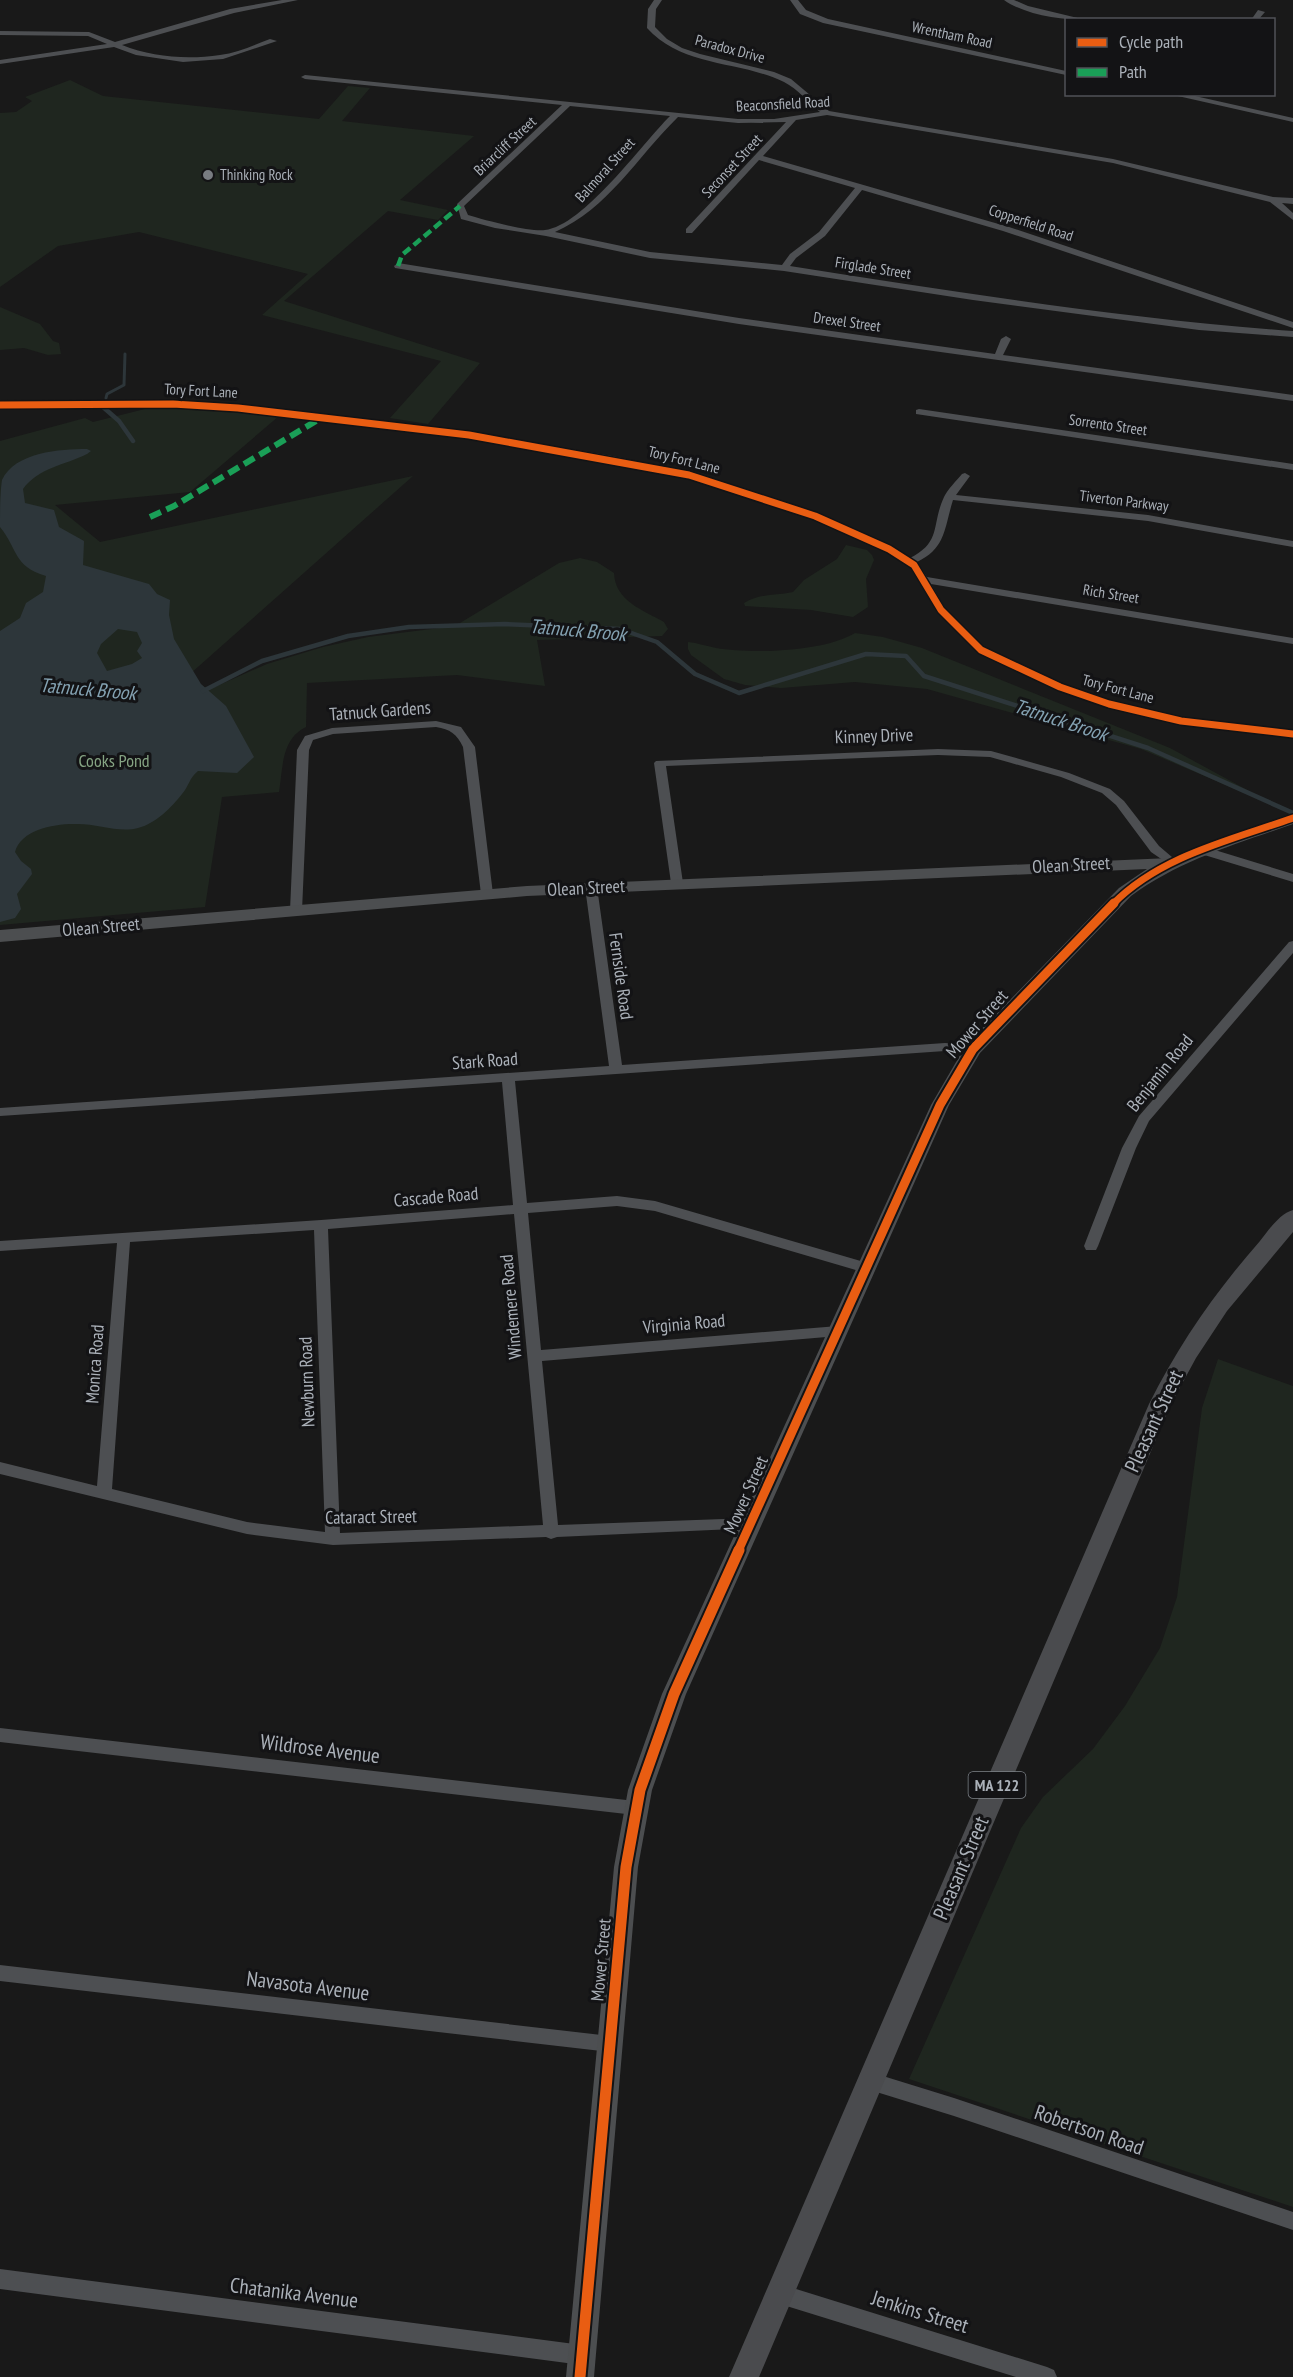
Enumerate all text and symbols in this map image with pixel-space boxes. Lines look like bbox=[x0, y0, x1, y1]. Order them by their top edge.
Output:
street label: Wrentham Road bbox=[910, 17, 994, 52]
legend bbox=[1065, 18, 1275, 96]
street label: Paradox Drive bbox=[693, 30, 767, 67]
text: Cycle path bbox=[1119, 30, 1183, 53]
text: Path bbox=[1119, 60, 1147, 83]
street label: Beaconsfield Road bbox=[736, 92, 830, 115]
street label: Briarcliff Street bbox=[469, 112, 540, 179]
street label: Seconset Street bbox=[697, 130, 766, 201]
street label: Balmoral Street bbox=[571, 133, 639, 206]
place label: Thinking Rock bbox=[220, 165, 293, 184]
marker: Thinking Rock bbox=[201, 168, 215, 182]
street label: Copperfield Road bbox=[986, 200, 1076, 245]
street label: Firglade Street bbox=[834, 252, 912, 283]
street label: Drexel Street bbox=[812, 307, 882, 336]
street label: Tory Fort Lane bbox=[164, 379, 238, 402]
street label: Sorrento Street bbox=[1068, 410, 1148, 439]
street label: Tory Fort Lane bbox=[646, 441, 722, 478]
street label: Tiverton Parkway bbox=[1078, 486, 1170, 515]
street label: Rich Street bbox=[1082, 580, 1141, 607]
water label: Tatnuck Brook bbox=[529, 613, 630, 647]
street label: Tory Fort Lane bbox=[1080, 670, 1156, 707]
water label: Tatnuck Brook bbox=[39, 672, 140, 706]
water label: Tatnuck Brook bbox=[1011, 693, 1113, 748]
street label: Tatnuck Gardens bbox=[329, 695, 431, 726]
street label: Kinney Drive bbox=[834, 723, 914, 748]
park label: Cooks Pond bbox=[78, 749, 150, 772]
street label: Olean Street bbox=[1032, 851, 1110, 878]
street label: Olean Street bbox=[547, 874, 625, 901]
street label: Olean Street bbox=[61, 912, 141, 941]
street label: Fernside Road bbox=[604, 931, 639, 1021]
street label: Mower Street bbox=[941, 985, 1013, 1063]
street label: Benjamin Road bbox=[1121, 1029, 1198, 1116]
street label: Stark Road bbox=[451, 1047, 519, 1074]
street label: Cascade Road bbox=[393, 1181, 479, 1212]
street label: Windemere Road bbox=[494, 1254, 527, 1360]
street label: Virginia Road bbox=[641, 1308, 726, 1339]
street label: Monica Road bbox=[80, 1324, 109, 1404]
street label: Newburn Road bbox=[293, 1336, 320, 1428]
street label: Pleasant Street bbox=[1118, 1365, 1189, 1476]
street label: Mower Street bbox=[718, 1452, 773, 1537]
street label: Cataract Street bbox=[325, 1504, 417, 1529]
street label: Wildrose Avenue bbox=[259, 1728, 381, 1769]
road number: MA 122 bbox=[968, 1772, 1026, 1798]
street label: Pleasant Street bbox=[927, 1812, 995, 1924]
street label: Mower Street bbox=[585, 1918, 616, 2002]
street label: Navasota Avenue bbox=[245, 1965, 371, 2006]
street label: Robertson Road bbox=[1031, 2098, 1147, 2161]
street label: Chatanika Avenue bbox=[229, 2271, 360, 2314]
street label: Jenkins Street bbox=[867, 2284, 972, 2339]

